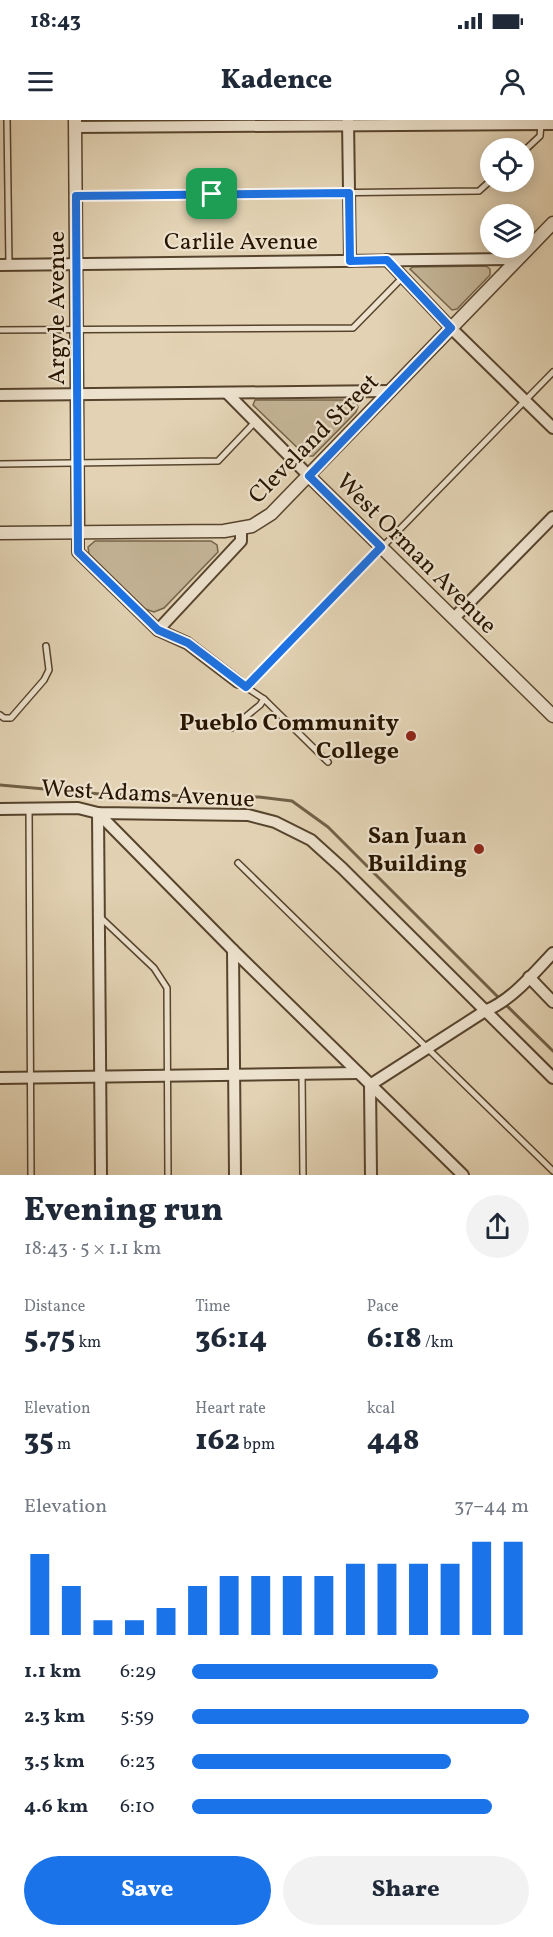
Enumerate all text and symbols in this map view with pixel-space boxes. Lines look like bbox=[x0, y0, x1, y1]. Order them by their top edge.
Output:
text: 18:43 bbox=[30, 6, 81, 37]
text: Kadence bbox=[221, 62, 332, 100]
icon: menu bbox=[24, 65, 57, 98]
icon: person bbox=[496, 65, 529, 98]
map controls bbox=[480, 138, 534, 258]
button: locate bbox=[480, 138, 534, 192]
pin bbox=[186, 168, 237, 219]
icon: arrive bbox=[195, 177, 228, 210]
button: layers bbox=[480, 204, 534, 258]
street label: Carlile Avenue bbox=[164, 226, 318, 260]
street label: Argyle Avenue bbox=[41, 231, 75, 385]
street label: Cleveland Street bbox=[241, 366, 387, 512]
street label: West Orman Avenue bbox=[327, 466, 504, 643]
place label: Pueblo Community College bbox=[179, 707, 400, 769]
marker: Pueblo Community College bbox=[404, 729, 418, 743]
street label: West Adams Avenue bbox=[40, 772, 256, 818]
place label: San Juan Building bbox=[368, 820, 467, 882]
marker: San Juan Building bbox=[472, 842, 486, 856]
text: Evening run bbox=[24, 1189, 223, 1235]
button: share bbox=[466, 1195, 529, 1258]
text: 18:43 · 5 × 1.1 km bbox=[24, 1235, 161, 1263]
text: Distance bbox=[24, 1296, 85, 1318]
text: Time bbox=[195, 1296, 230, 1318]
text: Pace bbox=[367, 1296, 399, 1318]
text: 5.75 bbox=[24, 1318, 75, 1360]
text: 36:14 bbox=[195, 1318, 267, 1360]
text: 6:18 bbox=[367, 1318, 422, 1360]
text: km bbox=[75, 1332, 101, 1354]
text: /km bbox=[422, 1332, 454, 1354]
text: Elevation bbox=[24, 1398, 91, 1420]
text: Heart rate bbox=[195, 1398, 266, 1420]
text: kcal bbox=[367, 1398, 395, 1420]
text: 35 bbox=[24, 1420, 54, 1462]
text: 162 bbox=[195, 1420, 240, 1462]
text: 448 bbox=[367, 1420, 420, 1462]
text: m bbox=[54, 1434, 71, 1456]
text: bpm bbox=[240, 1434, 275, 1456]
text: Elevation bbox=[24, 1493, 107, 1521]
text: 37–44 m bbox=[454, 1493, 529, 1521]
text: 1.1 km bbox=[24, 1658, 81, 1686]
text: 6:29 bbox=[120, 1658, 156, 1686]
text: 2.3 km bbox=[24, 1703, 85, 1731]
text: 5:59 bbox=[120, 1703, 154, 1731]
text: 3.5 km bbox=[24, 1748, 85, 1776]
text: 6:23 bbox=[120, 1748, 155, 1776]
text: 4.6 km bbox=[24, 1793, 88, 1821]
text: 6:10 bbox=[120, 1793, 155, 1821]
button: Save bbox=[24, 1856, 271, 1925]
button: Share bbox=[283, 1856, 529, 1925]

